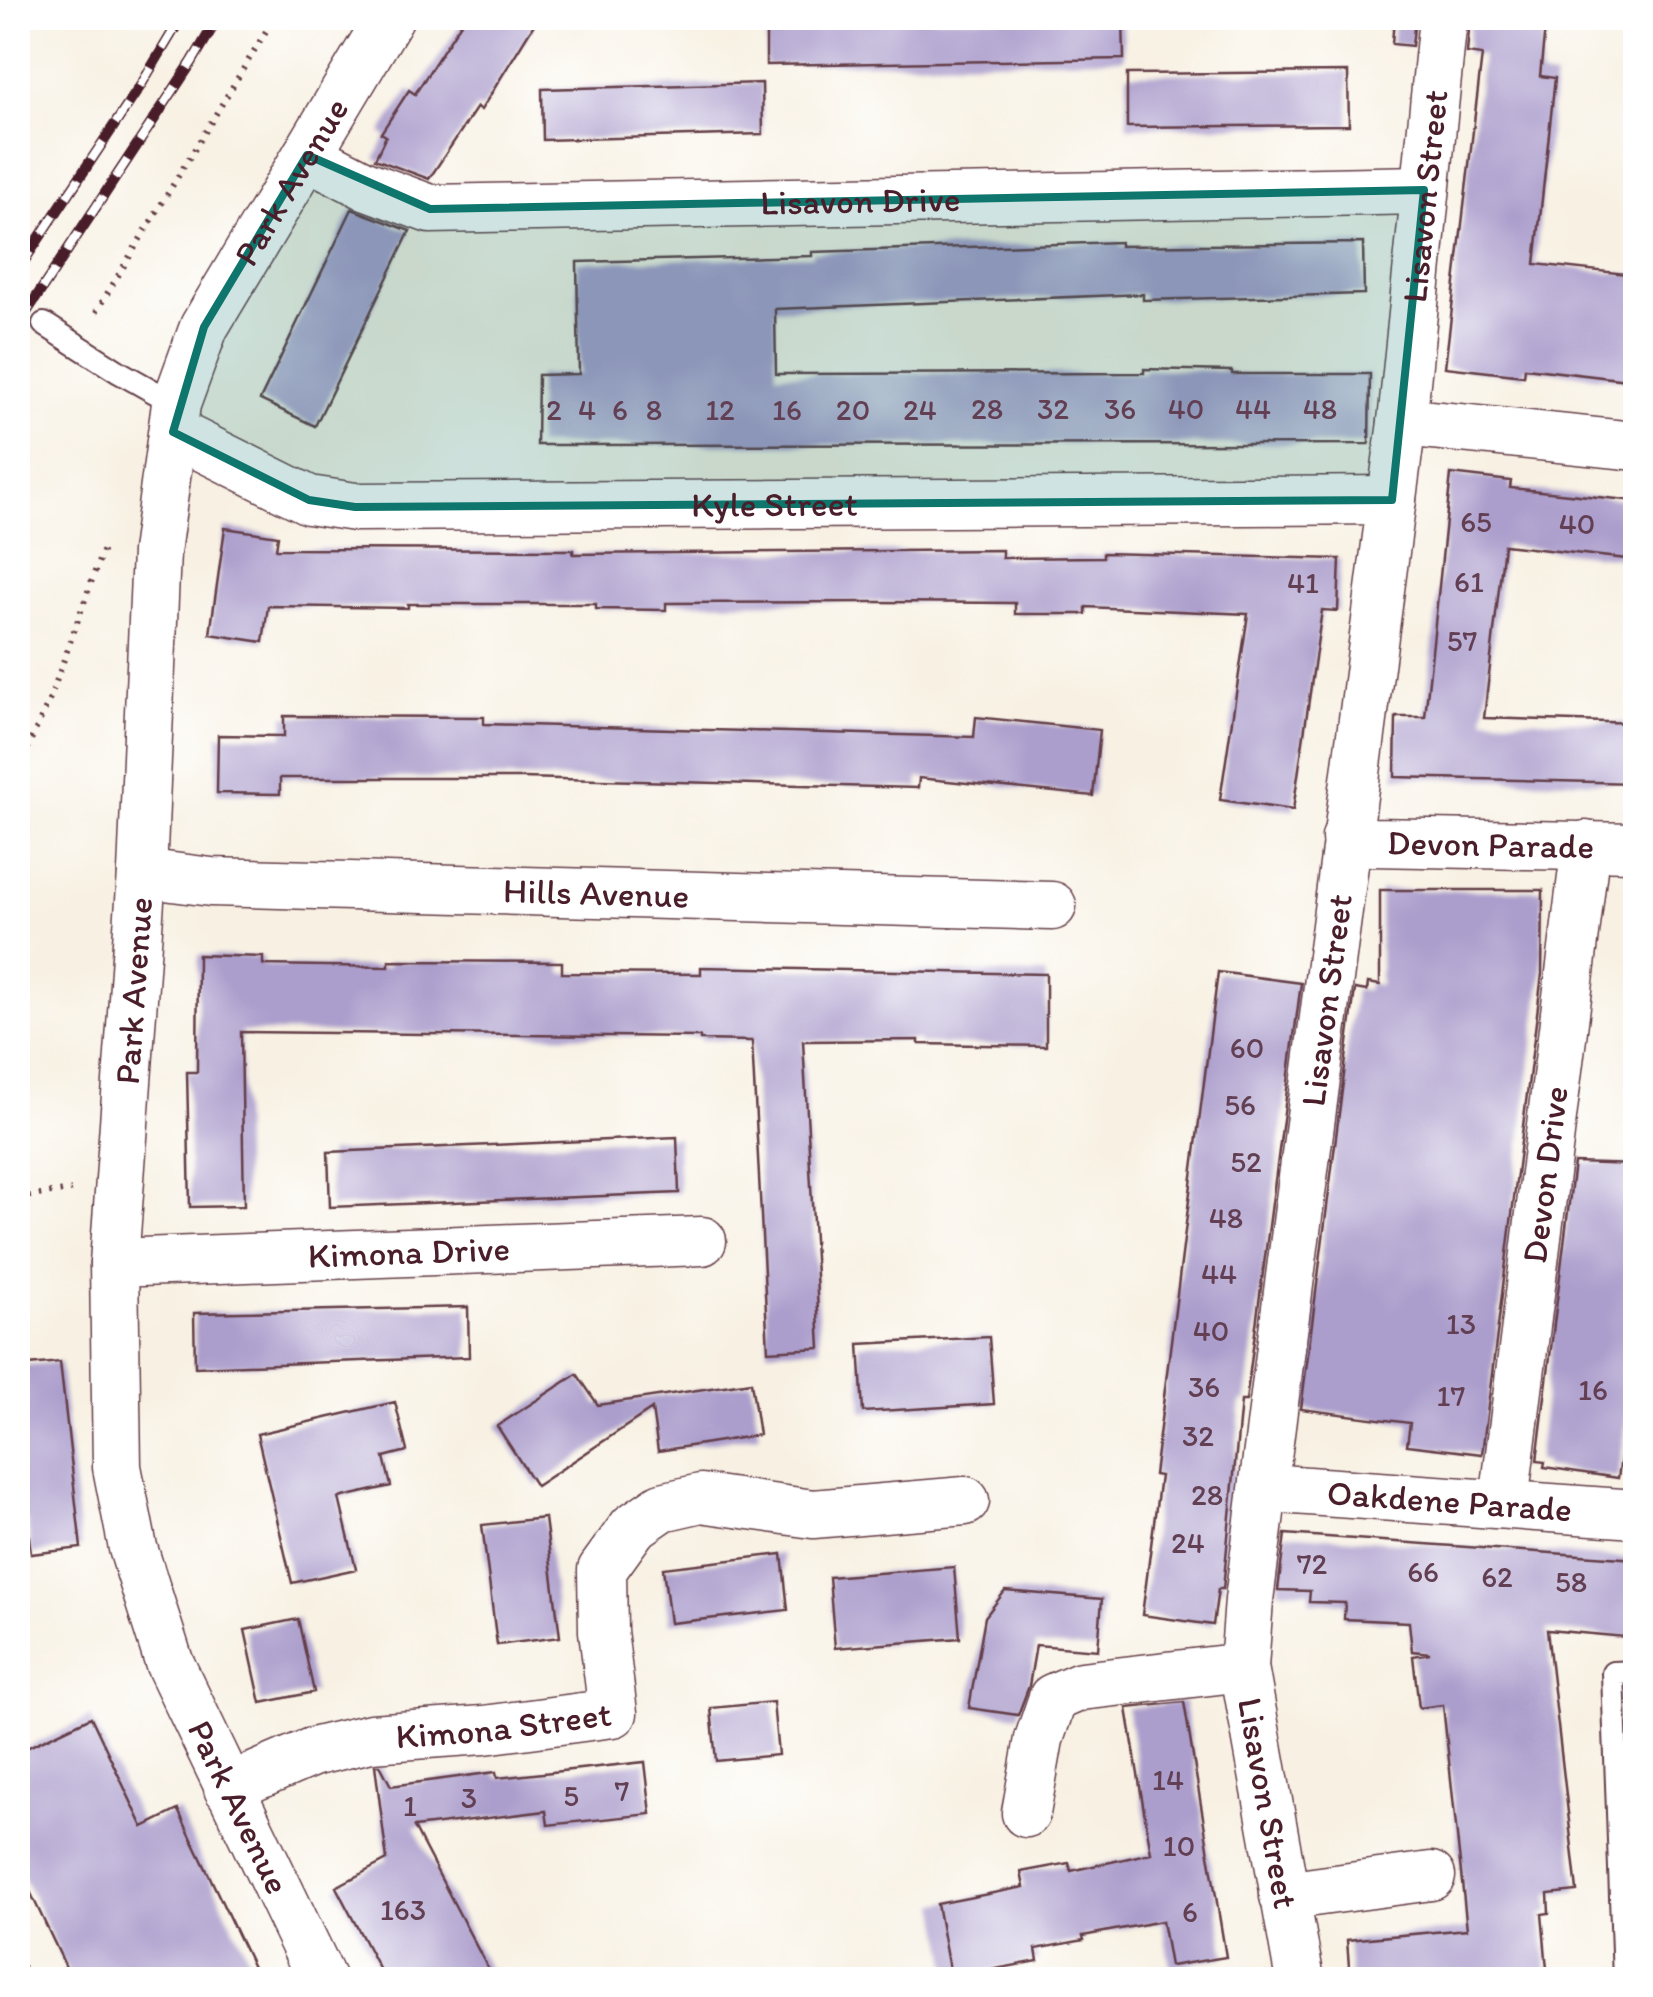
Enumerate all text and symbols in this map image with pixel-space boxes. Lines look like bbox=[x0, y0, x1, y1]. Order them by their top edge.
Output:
street label: Lisavon Street bbox=[1393, 88, 1457, 305]
street label: Park Avenue bbox=[225, 90, 357, 273]
street label: Lisavon Drive bbox=[760, 178, 961, 224]
house number: 28 bbox=[971, 390, 1003, 427]
house number: 32 bbox=[1037, 390, 1069, 427]
house number: 36 bbox=[1104, 390, 1136, 427]
house number: 40 bbox=[1168, 390, 1204, 427]
house number: 44 bbox=[1235, 390, 1271, 427]
house number: 48 bbox=[1303, 390, 1337, 427]
house number: 2 bbox=[546, 391, 562, 428]
house number: 4 bbox=[578, 391, 596, 428]
house number: 6 bbox=[612, 391, 628, 428]
house number: 8 bbox=[646, 391, 662, 428]
house number: 12 bbox=[705, 391, 735, 428]
house number: 16 bbox=[772, 391, 802, 428]
house number: 20 bbox=[836, 391, 870, 428]
house number: 24 bbox=[903, 391, 937, 428]
street label: Kyle Street bbox=[691, 483, 858, 526]
house number: 65 bbox=[1460, 503, 1492, 540]
house number: 40 bbox=[1559, 505, 1595, 542]
house number: 61 bbox=[1454, 563, 1484, 600]
house number: 41 bbox=[1287, 564, 1319, 601]
house number: 57 bbox=[1447, 622, 1477, 659]
street label: Devon Parade bbox=[1387, 821, 1594, 867]
street label: Hills Avenue bbox=[503, 869, 690, 917]
street label: Lisavon Street bbox=[1292, 891, 1361, 1109]
street label: Park Avenue bbox=[106, 895, 161, 1086]
house number: 60 bbox=[1230, 1029, 1264, 1066]
street label: Devon Drive bbox=[1513, 1083, 1577, 1266]
house number: 56 bbox=[1224, 1086, 1256, 1123]
house number: 52 bbox=[1230, 1143, 1262, 1180]
house number: 48 bbox=[1209, 1199, 1243, 1236]
street label: Kimona Drive bbox=[307, 1227, 511, 1277]
house number: 44 bbox=[1201, 1255, 1237, 1292]
house number: 13 bbox=[1446, 1305, 1476, 1342]
house number: 40 bbox=[1193, 1312, 1229, 1349]
house number: 36 bbox=[1188, 1368, 1220, 1405]
house number: 16 bbox=[1578, 1371, 1608, 1408]
house number: 17 bbox=[1437, 1377, 1466, 1414]
house number: 32 bbox=[1182, 1417, 1214, 1454]
street label: Oakdene Parade bbox=[1326, 1471, 1573, 1530]
house number: 28 bbox=[1191, 1476, 1223, 1513]
house number: 24 bbox=[1171, 1524, 1205, 1561]
house number: 72 bbox=[1297, 1545, 1328, 1582]
house number: 66 bbox=[1407, 1553, 1439, 1590]
house number: 62 bbox=[1481, 1558, 1513, 1595]
house number: 58 bbox=[1555, 1563, 1587, 1600]
street label: Kimona Street bbox=[394, 1692, 614, 1757]
street label: Lisavon Street bbox=[1229, 1694, 1307, 1912]
street label: Park Avenue bbox=[179, 1713, 299, 1901]
house number: 14 bbox=[1152, 1761, 1184, 1798]
house number: 7 bbox=[615, 1772, 630, 1809]
house number: 5 bbox=[563, 1777, 579, 1814]
house number: 3 bbox=[461, 1779, 477, 1816]
house number: 1 bbox=[403, 1787, 417, 1824]
house number: 10 bbox=[1163, 1827, 1195, 1864]
house number: 163 bbox=[380, 1891, 426, 1928]
house number: 6 bbox=[1182, 1893, 1198, 1930]

